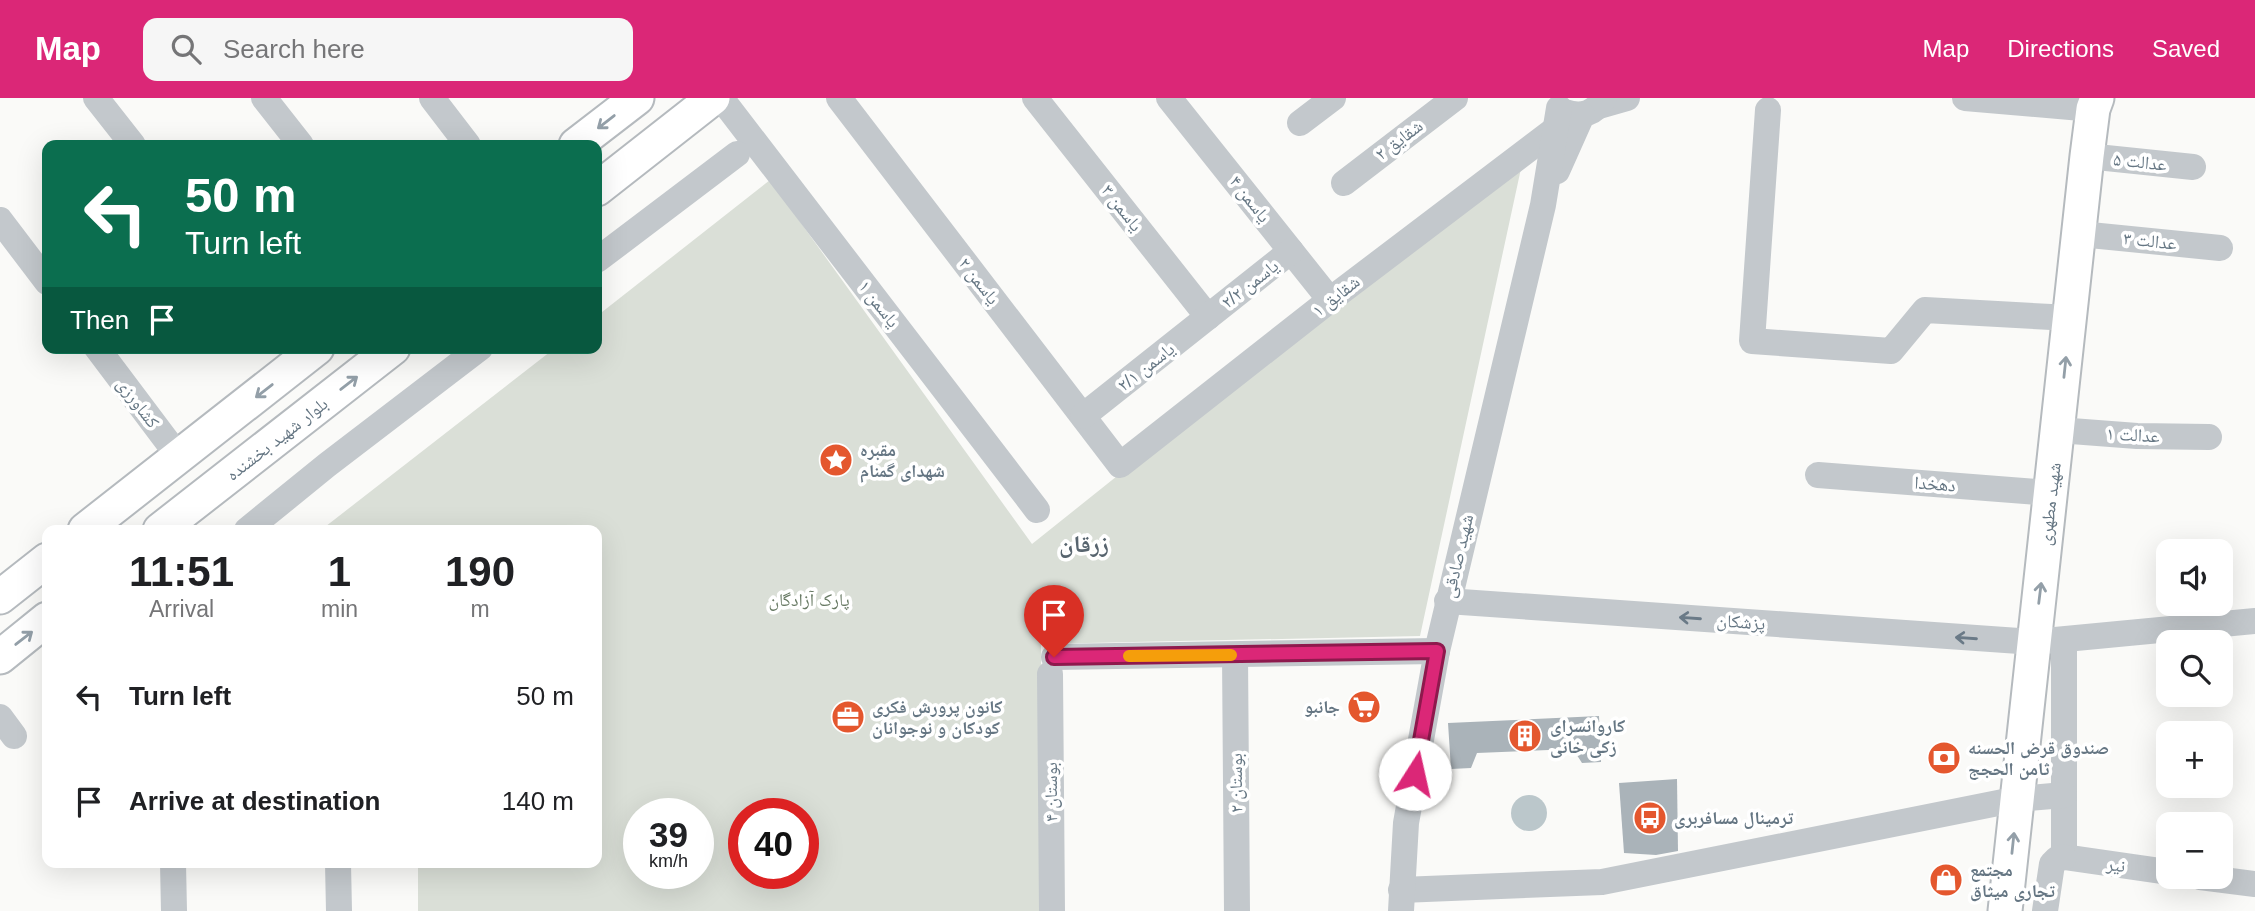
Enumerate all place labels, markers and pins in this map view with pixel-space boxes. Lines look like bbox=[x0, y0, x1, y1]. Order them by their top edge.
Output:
place label: مقبره شهدای گمنام bbox=[860, 440, 945, 483]
place icon: مقبره شهدای گمنام bbox=[817, 441, 855, 479]
pin bbox=[1024, 585, 1084, 657]
supermarket icon: جانبو bbox=[1345, 688, 1383, 726]
place label: کانون پرورش فکری کودکان و نوجوانان bbox=[872, 697, 1003, 739]
place label: جانبو bbox=[1304, 697, 1340, 718]
office icon: کانون پرورش فکری کودکان و نوجوانان bbox=[829, 698, 867, 736]
place label: کاروانسرای زکی خانی bbox=[1550, 716, 1625, 758]
building icon: کاروانسرای زکی خانی bbox=[1506, 717, 1544, 755]
place label: صندوق قرض الحسنه ثامن الحجج bbox=[1968, 738, 2109, 781]
bank icon: صندوق قرض الحسنه ثامن الحجج bbox=[1925, 739, 1963, 777]
bus stop icon: ترمینال مسافربری bbox=[1631, 799, 1669, 837]
place label: ترمینال مسافربری bbox=[1674, 808, 1793, 829]
place label: مجتمع تجاری میثاق bbox=[1970, 860, 2055, 902]
shop icon: مجتمع تجاری میثاق bbox=[1927, 861, 1965, 899]

